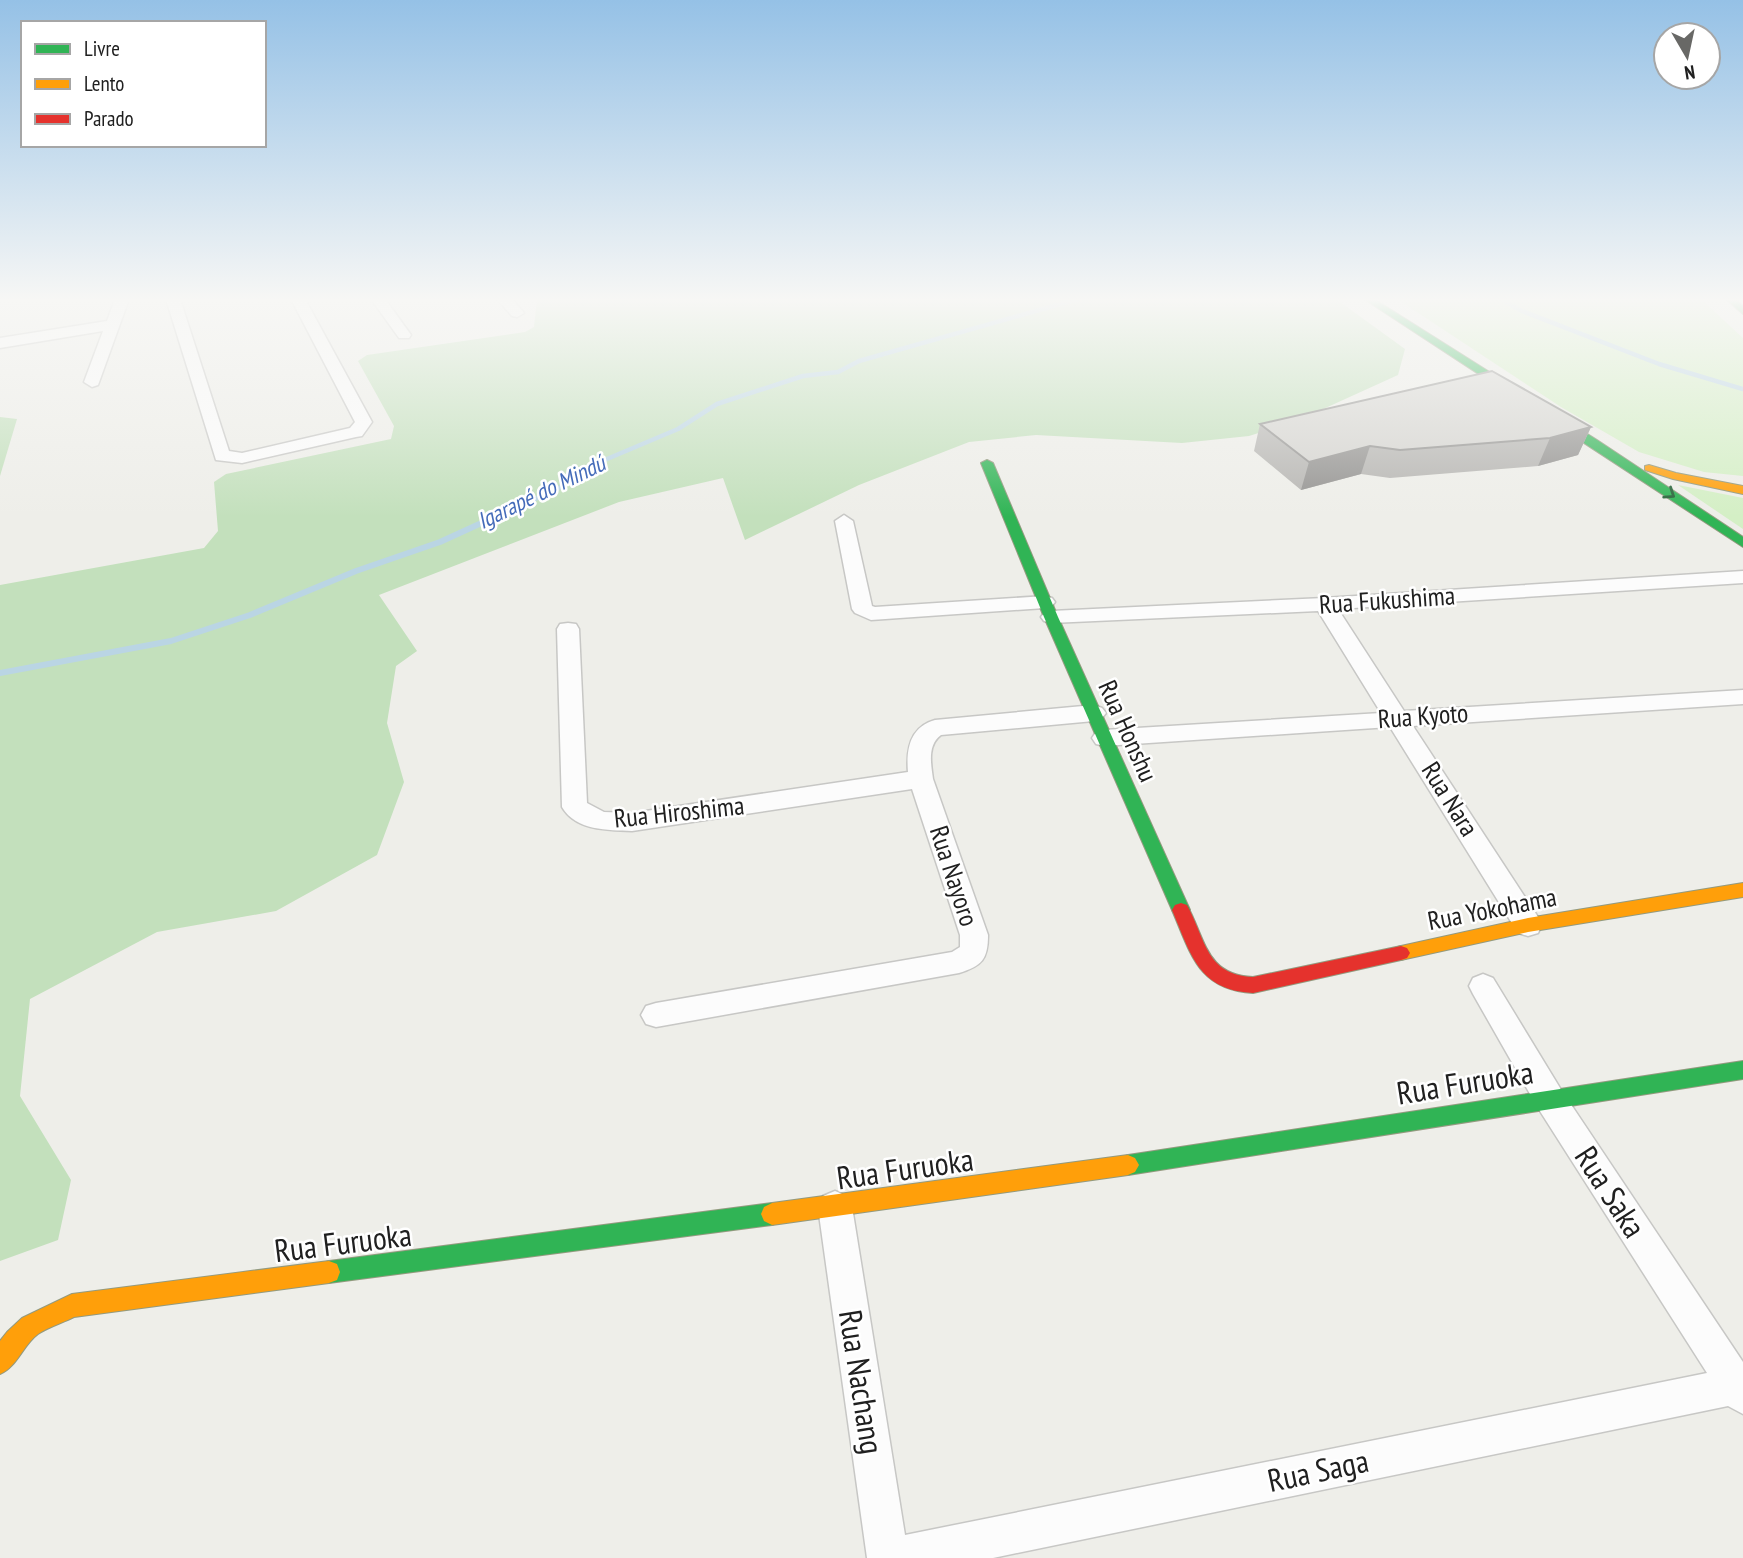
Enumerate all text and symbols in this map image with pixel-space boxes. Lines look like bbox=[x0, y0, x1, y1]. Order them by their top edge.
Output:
legend bbox=[21, 21, 266, 147]
north arrow bbox=[1652, 21, 1722, 91]
text: Livre bbox=[84, 35, 120, 62]
text: N bbox=[1683, 60, 1697, 85]
text: Lento bbox=[84, 70, 124, 97]
text: Parado bbox=[84, 105, 134, 132]
water label: Igarapé do Mindú bbox=[472, 447, 611, 535]
one-way arrow bbox=[1662, 485, 1675, 498]
street label: Rua Fukushima bbox=[1318, 578, 1456, 621]
street label: Rua Honshu bbox=[1091, 675, 1165, 787]
street label: Rua Kyoto bbox=[1377, 696, 1469, 735]
street label: Rua Nara bbox=[1415, 755, 1486, 842]
street label: Rua Hiroshima bbox=[612, 788, 746, 835]
street label: Rua Nayoro bbox=[923, 822, 986, 930]
street label: Rua Yokohama bbox=[1425, 880, 1559, 937]
street label: Rua Furuoka bbox=[1394, 1051, 1536, 1114]
street label: Rua Furuoka bbox=[834, 1138, 976, 1198]
street label: Rua Saka bbox=[1566, 1138, 1656, 1245]
street label: Rua Furuoka bbox=[272, 1213, 414, 1271]
street label: Rua Nachang bbox=[830, 1307, 894, 1457]
street label: Rua Saga bbox=[1264, 1439, 1372, 1501]

